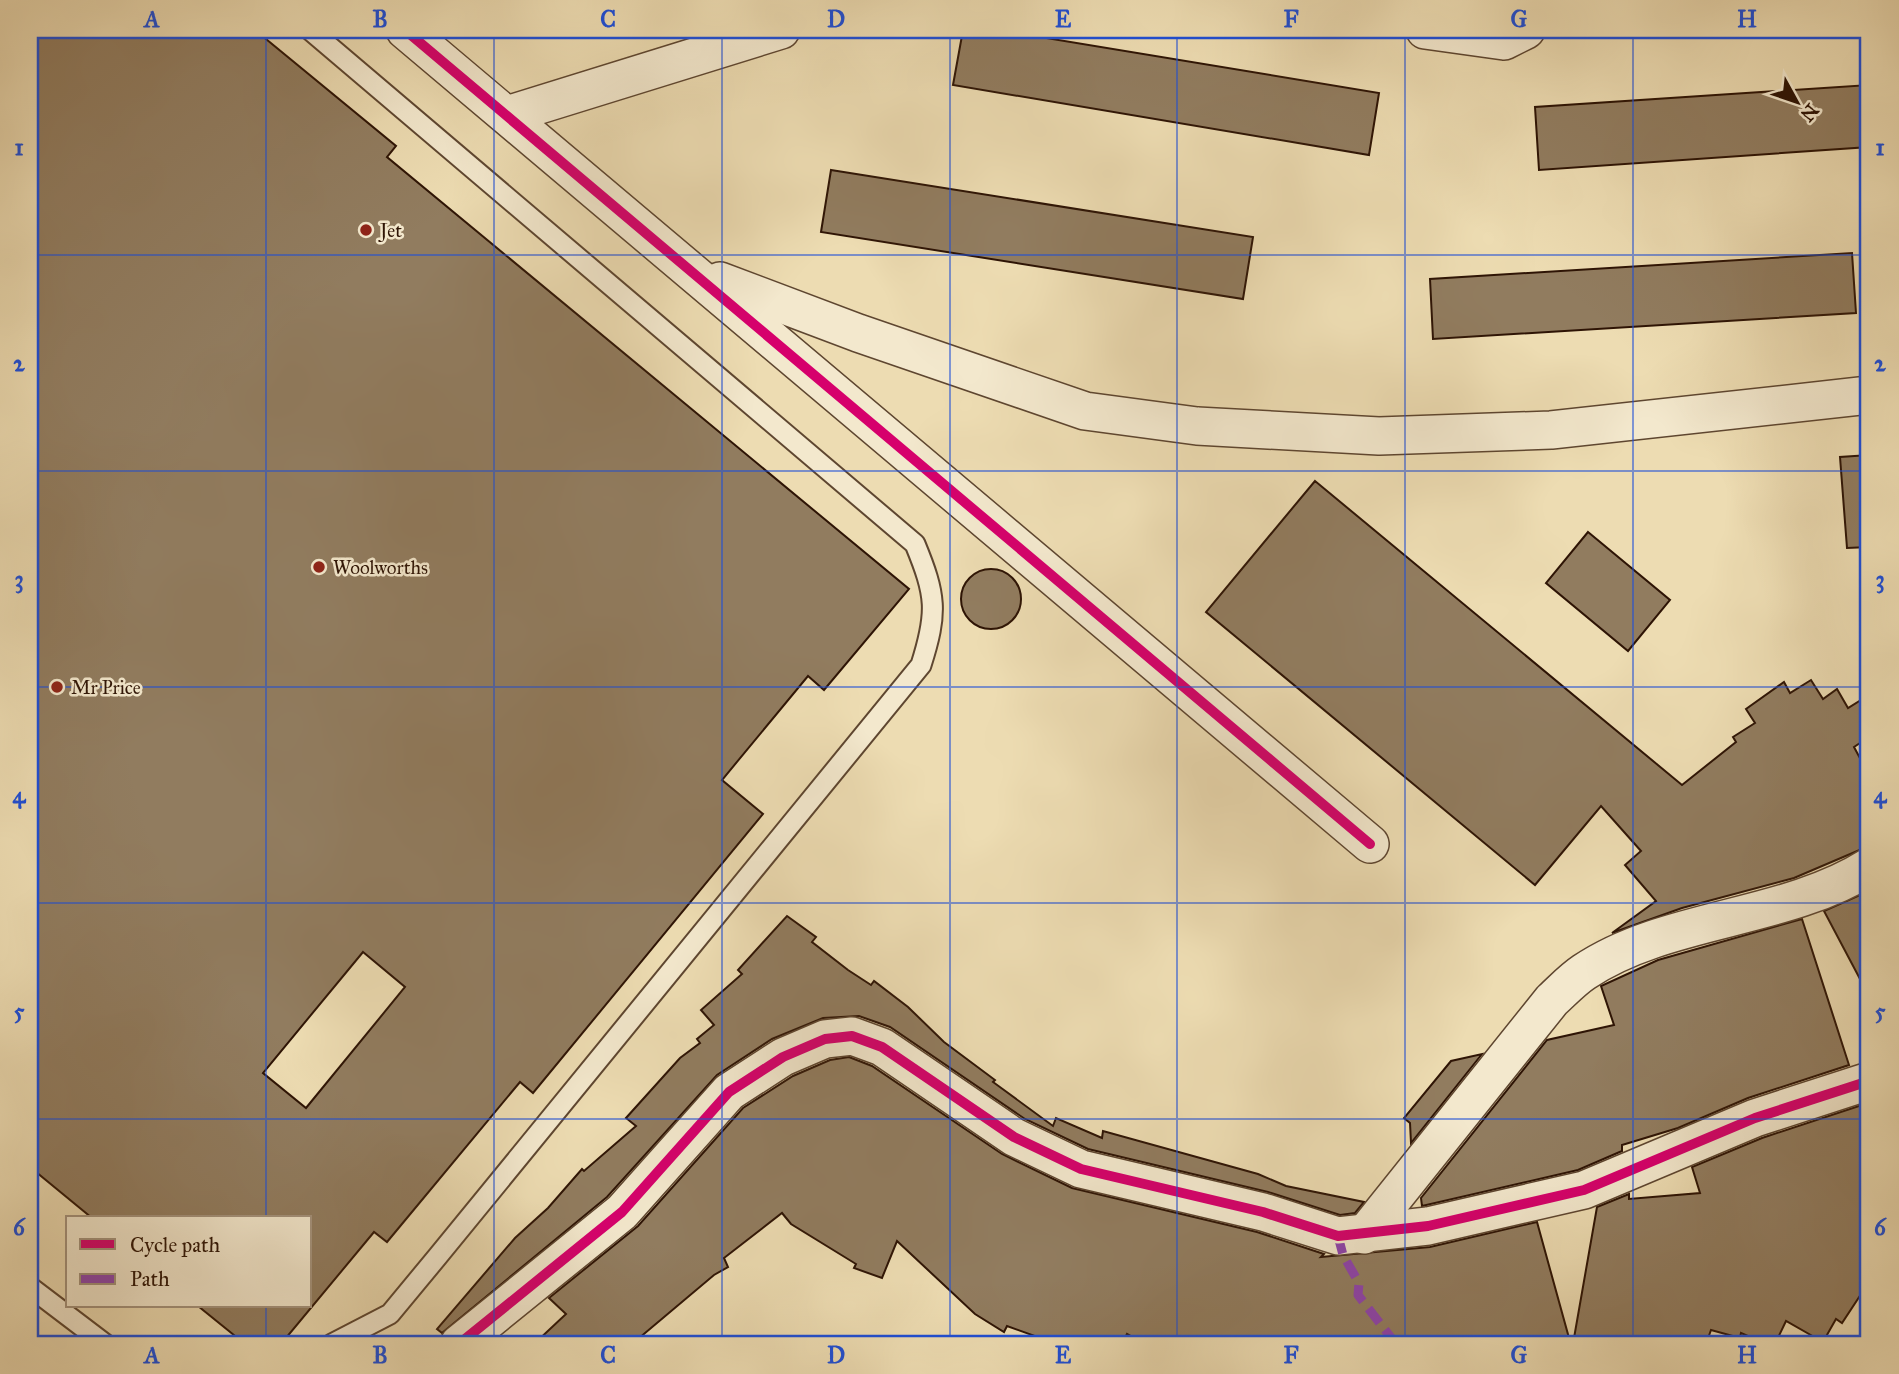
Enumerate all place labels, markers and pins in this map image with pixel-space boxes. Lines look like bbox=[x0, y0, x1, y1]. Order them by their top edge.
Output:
place label: Jet bbox=[378, 219, 402, 243]
marker: Jet bbox=[358, 222, 374, 238]
place label: Woolworths bbox=[333, 556, 428, 579]
marker: Woolworths bbox=[311, 559, 327, 575]
place label: Mr Price bbox=[71, 676, 141, 699]
marker: Mr Price bbox=[49, 679, 65, 695]

